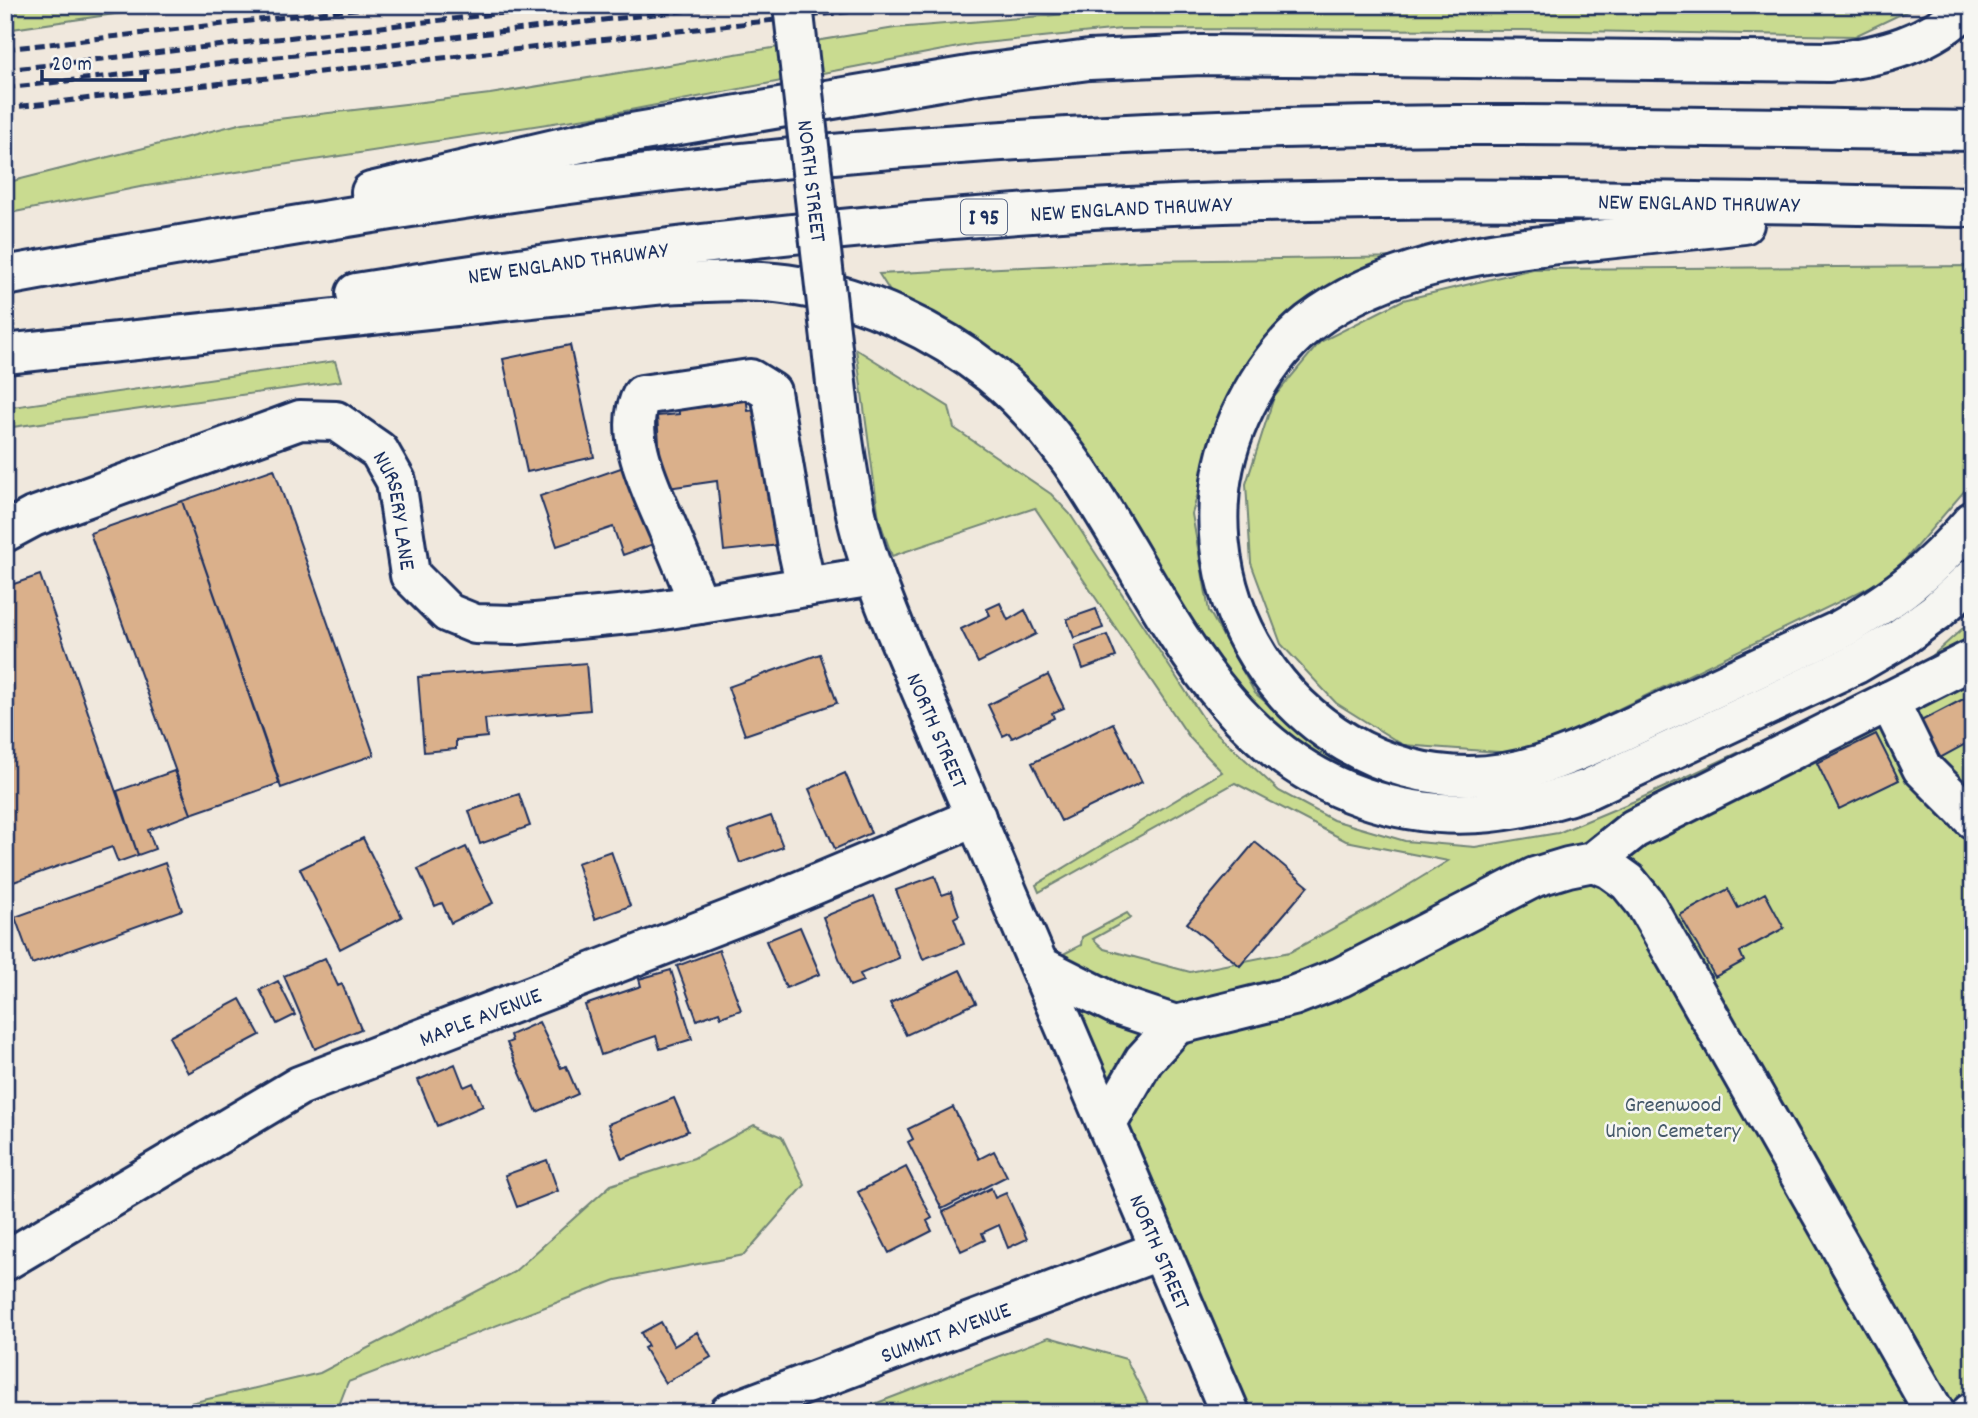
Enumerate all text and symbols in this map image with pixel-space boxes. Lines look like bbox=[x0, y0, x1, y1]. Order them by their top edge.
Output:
scale bar bbox=[42, 38, 145, 82]
text: 20 m bbox=[52, 51, 92, 81]
street label: NORTH STREET bbox=[786, 118, 833, 244]
street label: NEW ENGLAND THRUWAY bbox=[1598, 187, 1800, 224]
street label: NEW ENGLAND THRUWAY bbox=[1029, 190, 1233, 233]
road number: I 95 bbox=[961, 200, 1007, 234]
street label: NEW ENGLAND THRUWAY bbox=[466, 235, 671, 295]
street label: NURSERY LANE bbox=[362, 446, 422, 573]
street label: NORTH STREET bbox=[896, 668, 974, 794]
street label: MAPLE AVENUE bbox=[415, 981, 548, 1058]
park label: Greenwood Union Cemetery bbox=[1605, 1090, 1742, 1149]
street label: NORTH STREET bbox=[1118, 1190, 1197, 1316]
street label: SUMMIT AVENUE bbox=[877, 1295, 1017, 1374]

